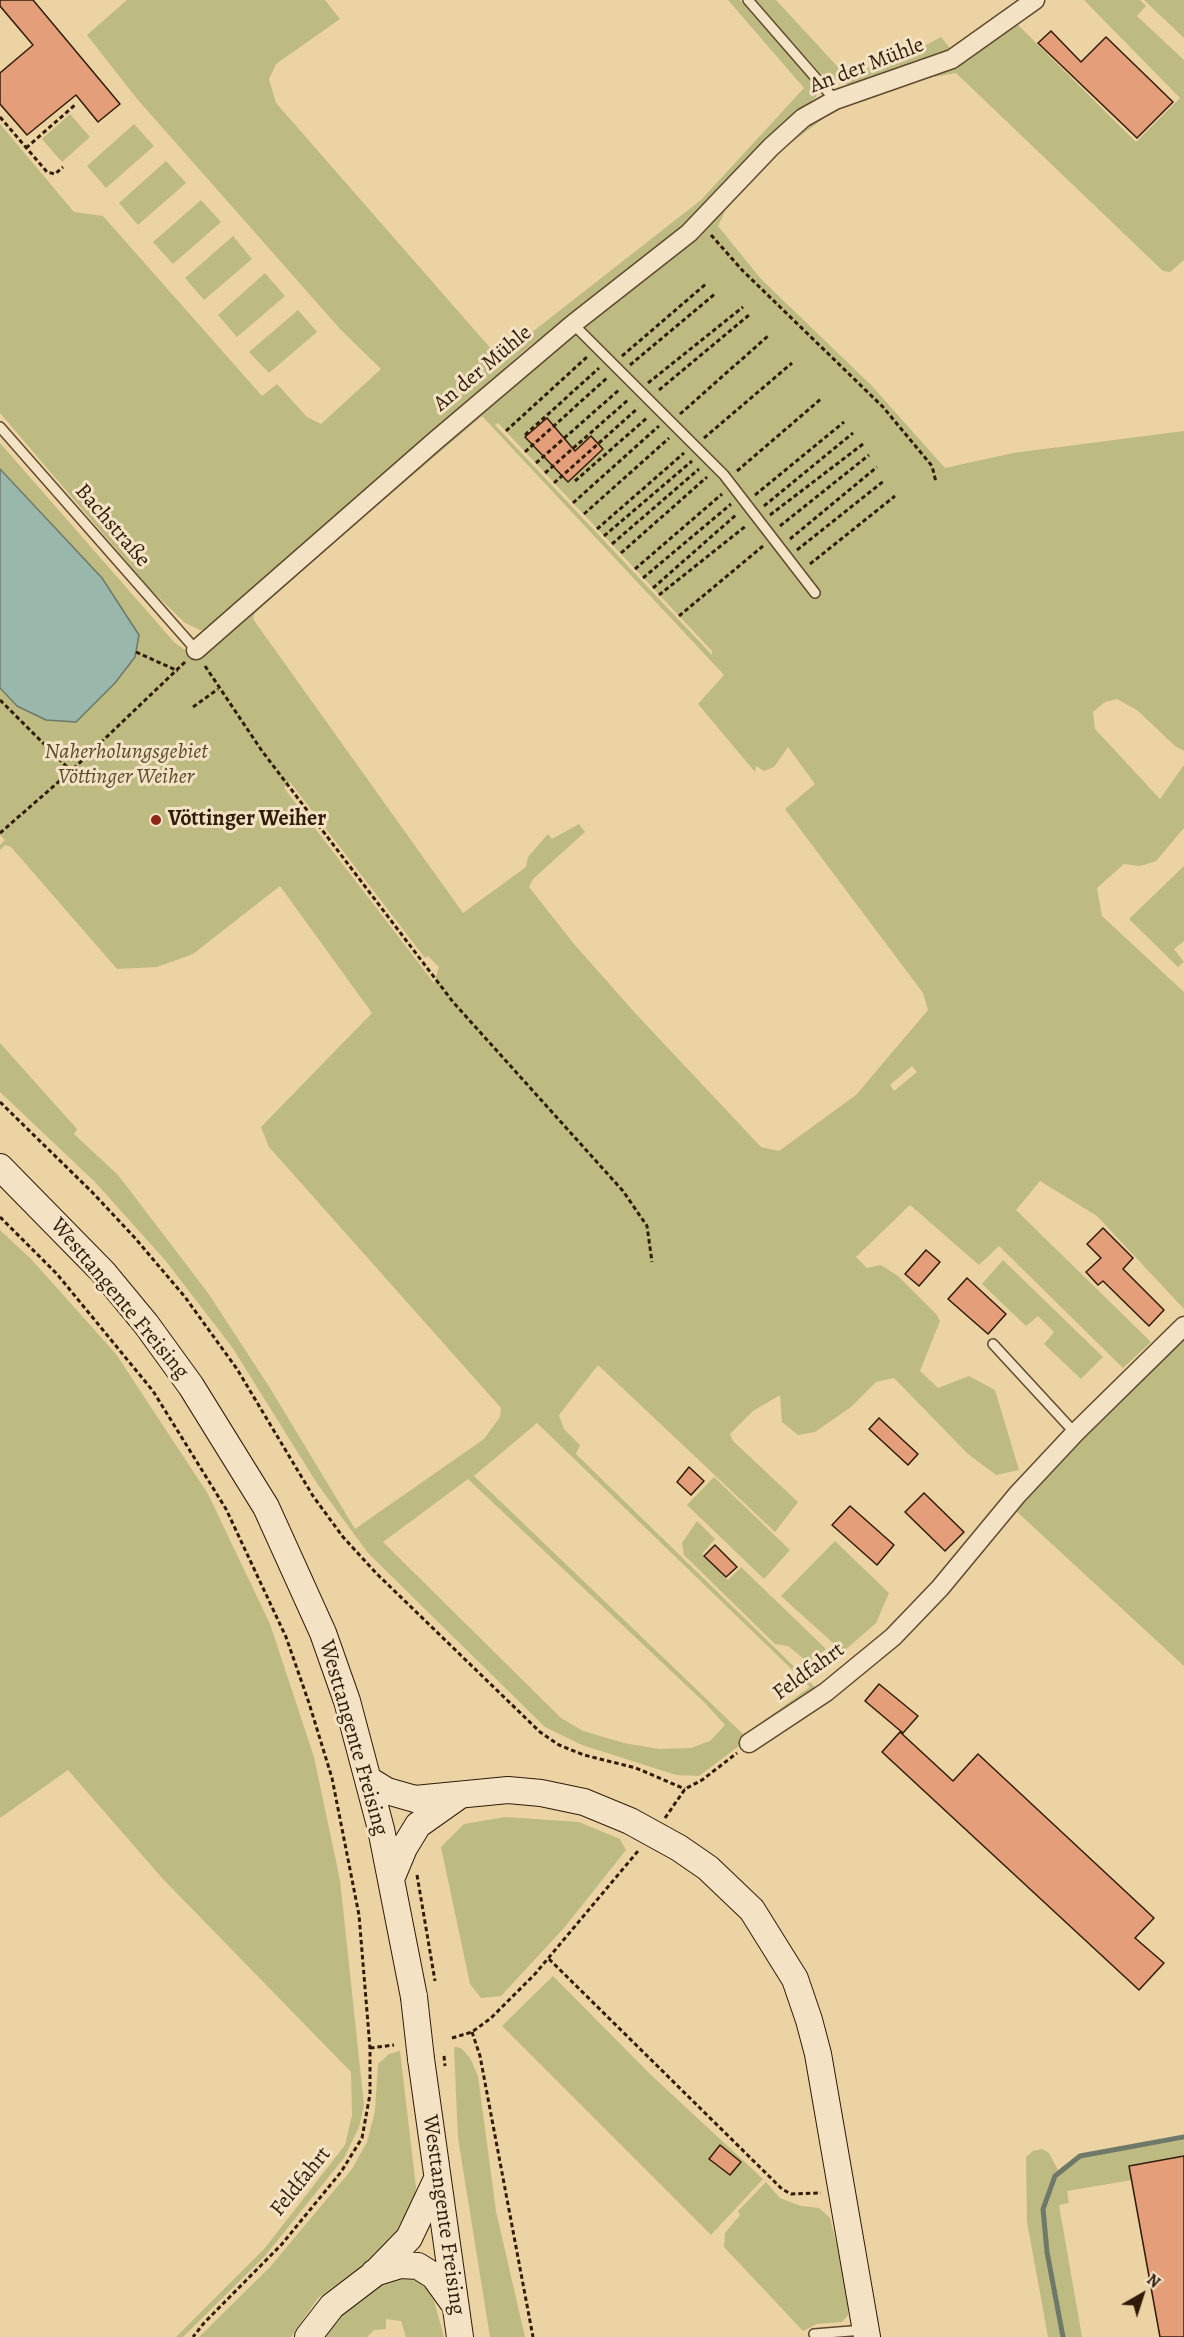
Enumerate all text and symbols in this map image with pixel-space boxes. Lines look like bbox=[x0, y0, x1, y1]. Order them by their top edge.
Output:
street label: An der Mühle bbox=[806, 32, 928, 100]
street label: An der Mühle bbox=[428, 320, 538, 418]
street label: Bachstraße bbox=[69, 479, 155, 573]
park label: Naherholungsgebiet Vöttinger Weiher bbox=[45, 740, 207, 792]
place label: Vöttinger Weiher bbox=[168, 807, 326, 833]
marker: Vöttinger Weiher bbox=[149, 813, 163, 827]
street label: Westtangente Freising bbox=[44, 1213, 194, 1385]
street label: Westtangente Freising bbox=[312, 1637, 394, 1839]
street label: Feldfahrt bbox=[768, 1637, 850, 1707]
street label: Westtangente Freising bbox=[416, 2113, 470, 2317]
street label: Feldfahrt bbox=[265, 2142, 337, 2222]
north arrow bbox=[1112, 2265, 1172, 2325]
text: N bbox=[1142, 2269, 1165, 2293]

